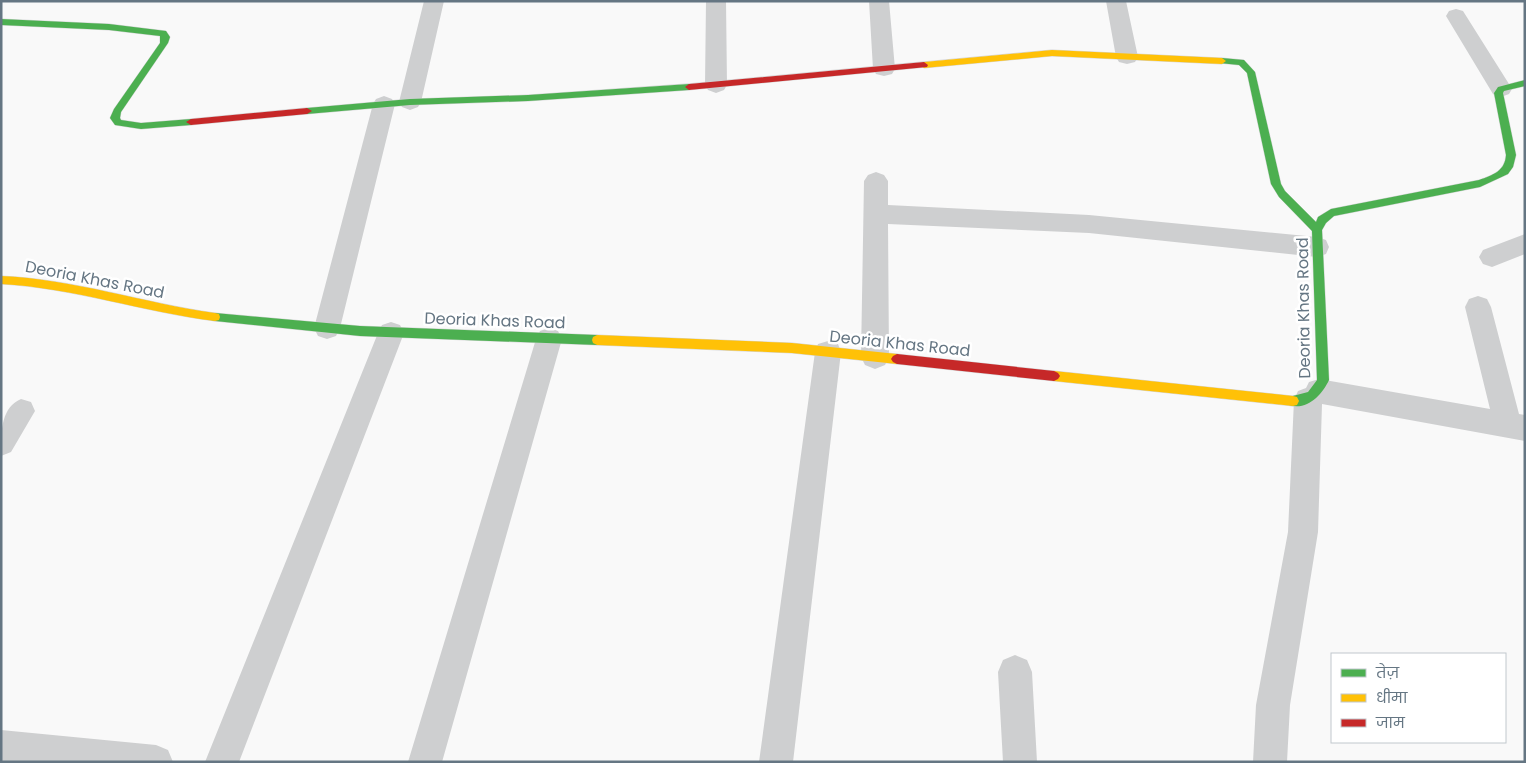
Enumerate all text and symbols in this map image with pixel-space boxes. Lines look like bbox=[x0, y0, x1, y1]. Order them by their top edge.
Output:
street label: Deoria Khas Road bbox=[1291, 237, 1316, 379]
street label: Deoria Khas Road bbox=[23, 255, 166, 304]
street label: Deoria Khas Road bbox=[424, 307, 566, 334]
street label: Deoria Khas Road bbox=[828, 325, 971, 362]
legend bbox=[1331, 653, 1506, 743]
text: तेज़ bbox=[1375, 662, 1399, 683]
text: धीमा bbox=[1376, 687, 1408, 708]
text: जाम bbox=[1375, 712, 1406, 733]

